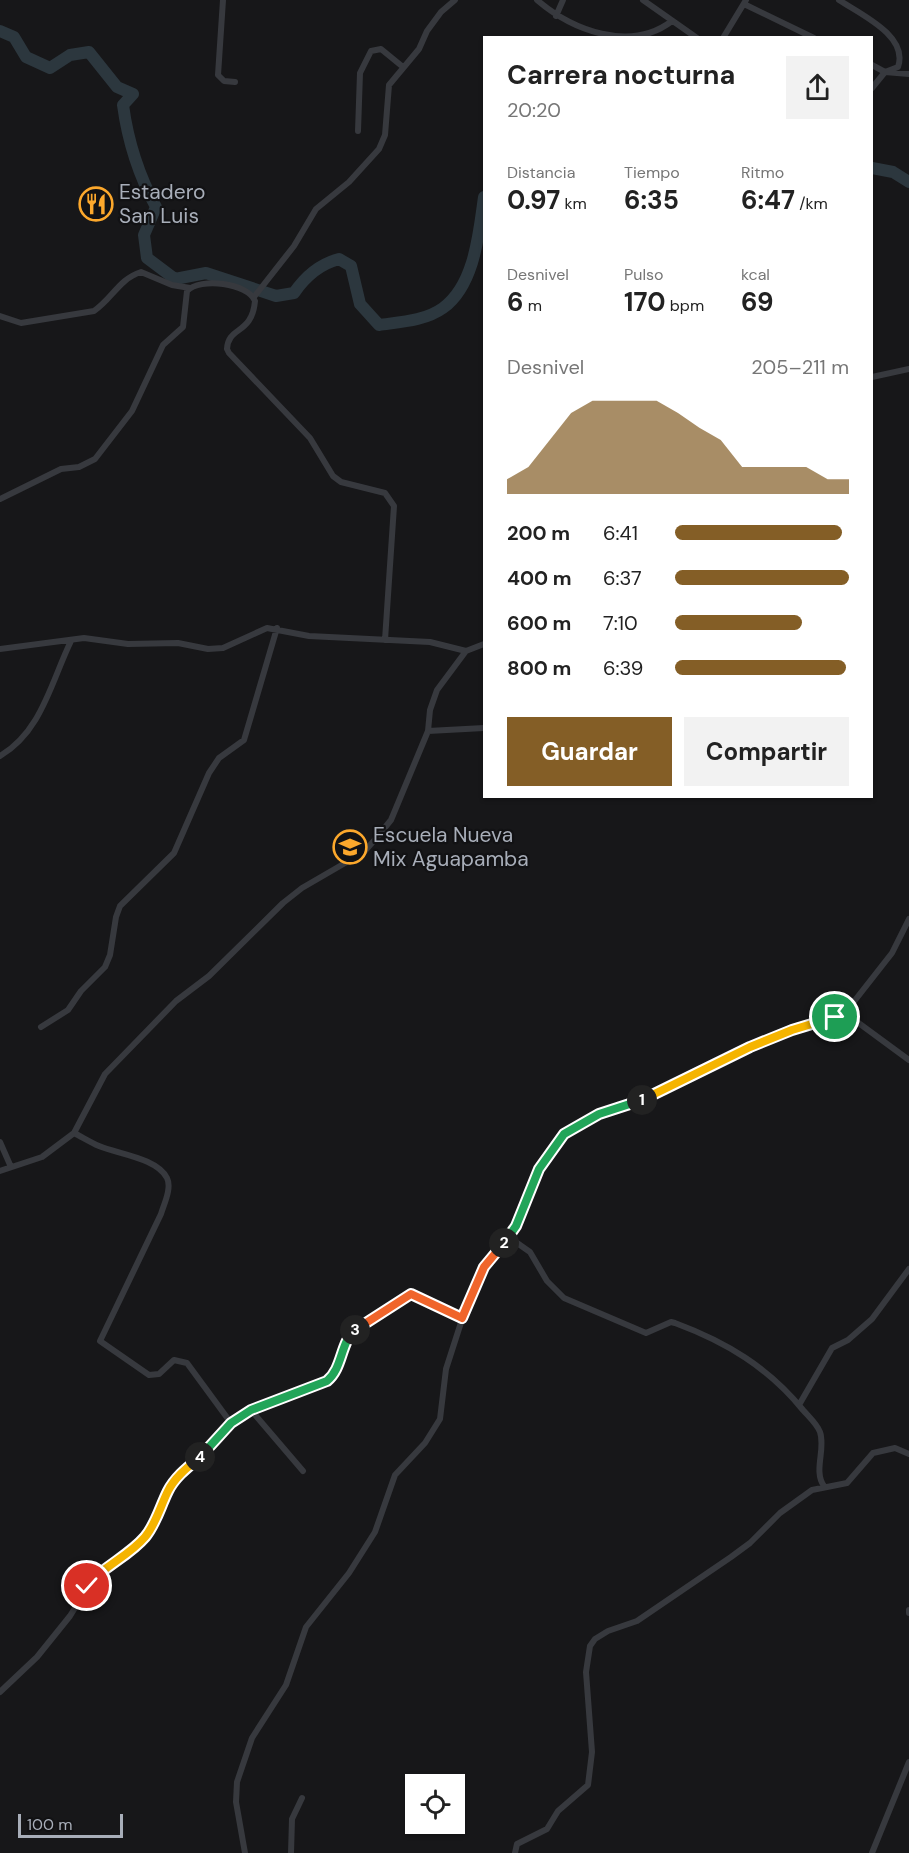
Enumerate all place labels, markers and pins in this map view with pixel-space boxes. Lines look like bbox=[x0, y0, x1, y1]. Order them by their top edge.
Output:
place label: Estadero San Luis bbox=[119, 178, 206, 230]
restaurant icon: Estadero San Luis bbox=[78, 186, 114, 222]
place label: Escuela Nueva Mix Aguapamba bbox=[373, 821, 529, 873]
school or university icon: Escuela Nueva Mix Aguapamba bbox=[332, 829, 368, 865]
pin bbox=[809, 991, 860, 1042]
pin: 1 bbox=[627, 1085, 657, 1115]
pin: 2 bbox=[489, 1228, 519, 1258]
pin: 3 bbox=[340, 1315, 370, 1345]
pin: 4 bbox=[185, 1442, 215, 1472]
pin bbox=[61, 1560, 112, 1611]

